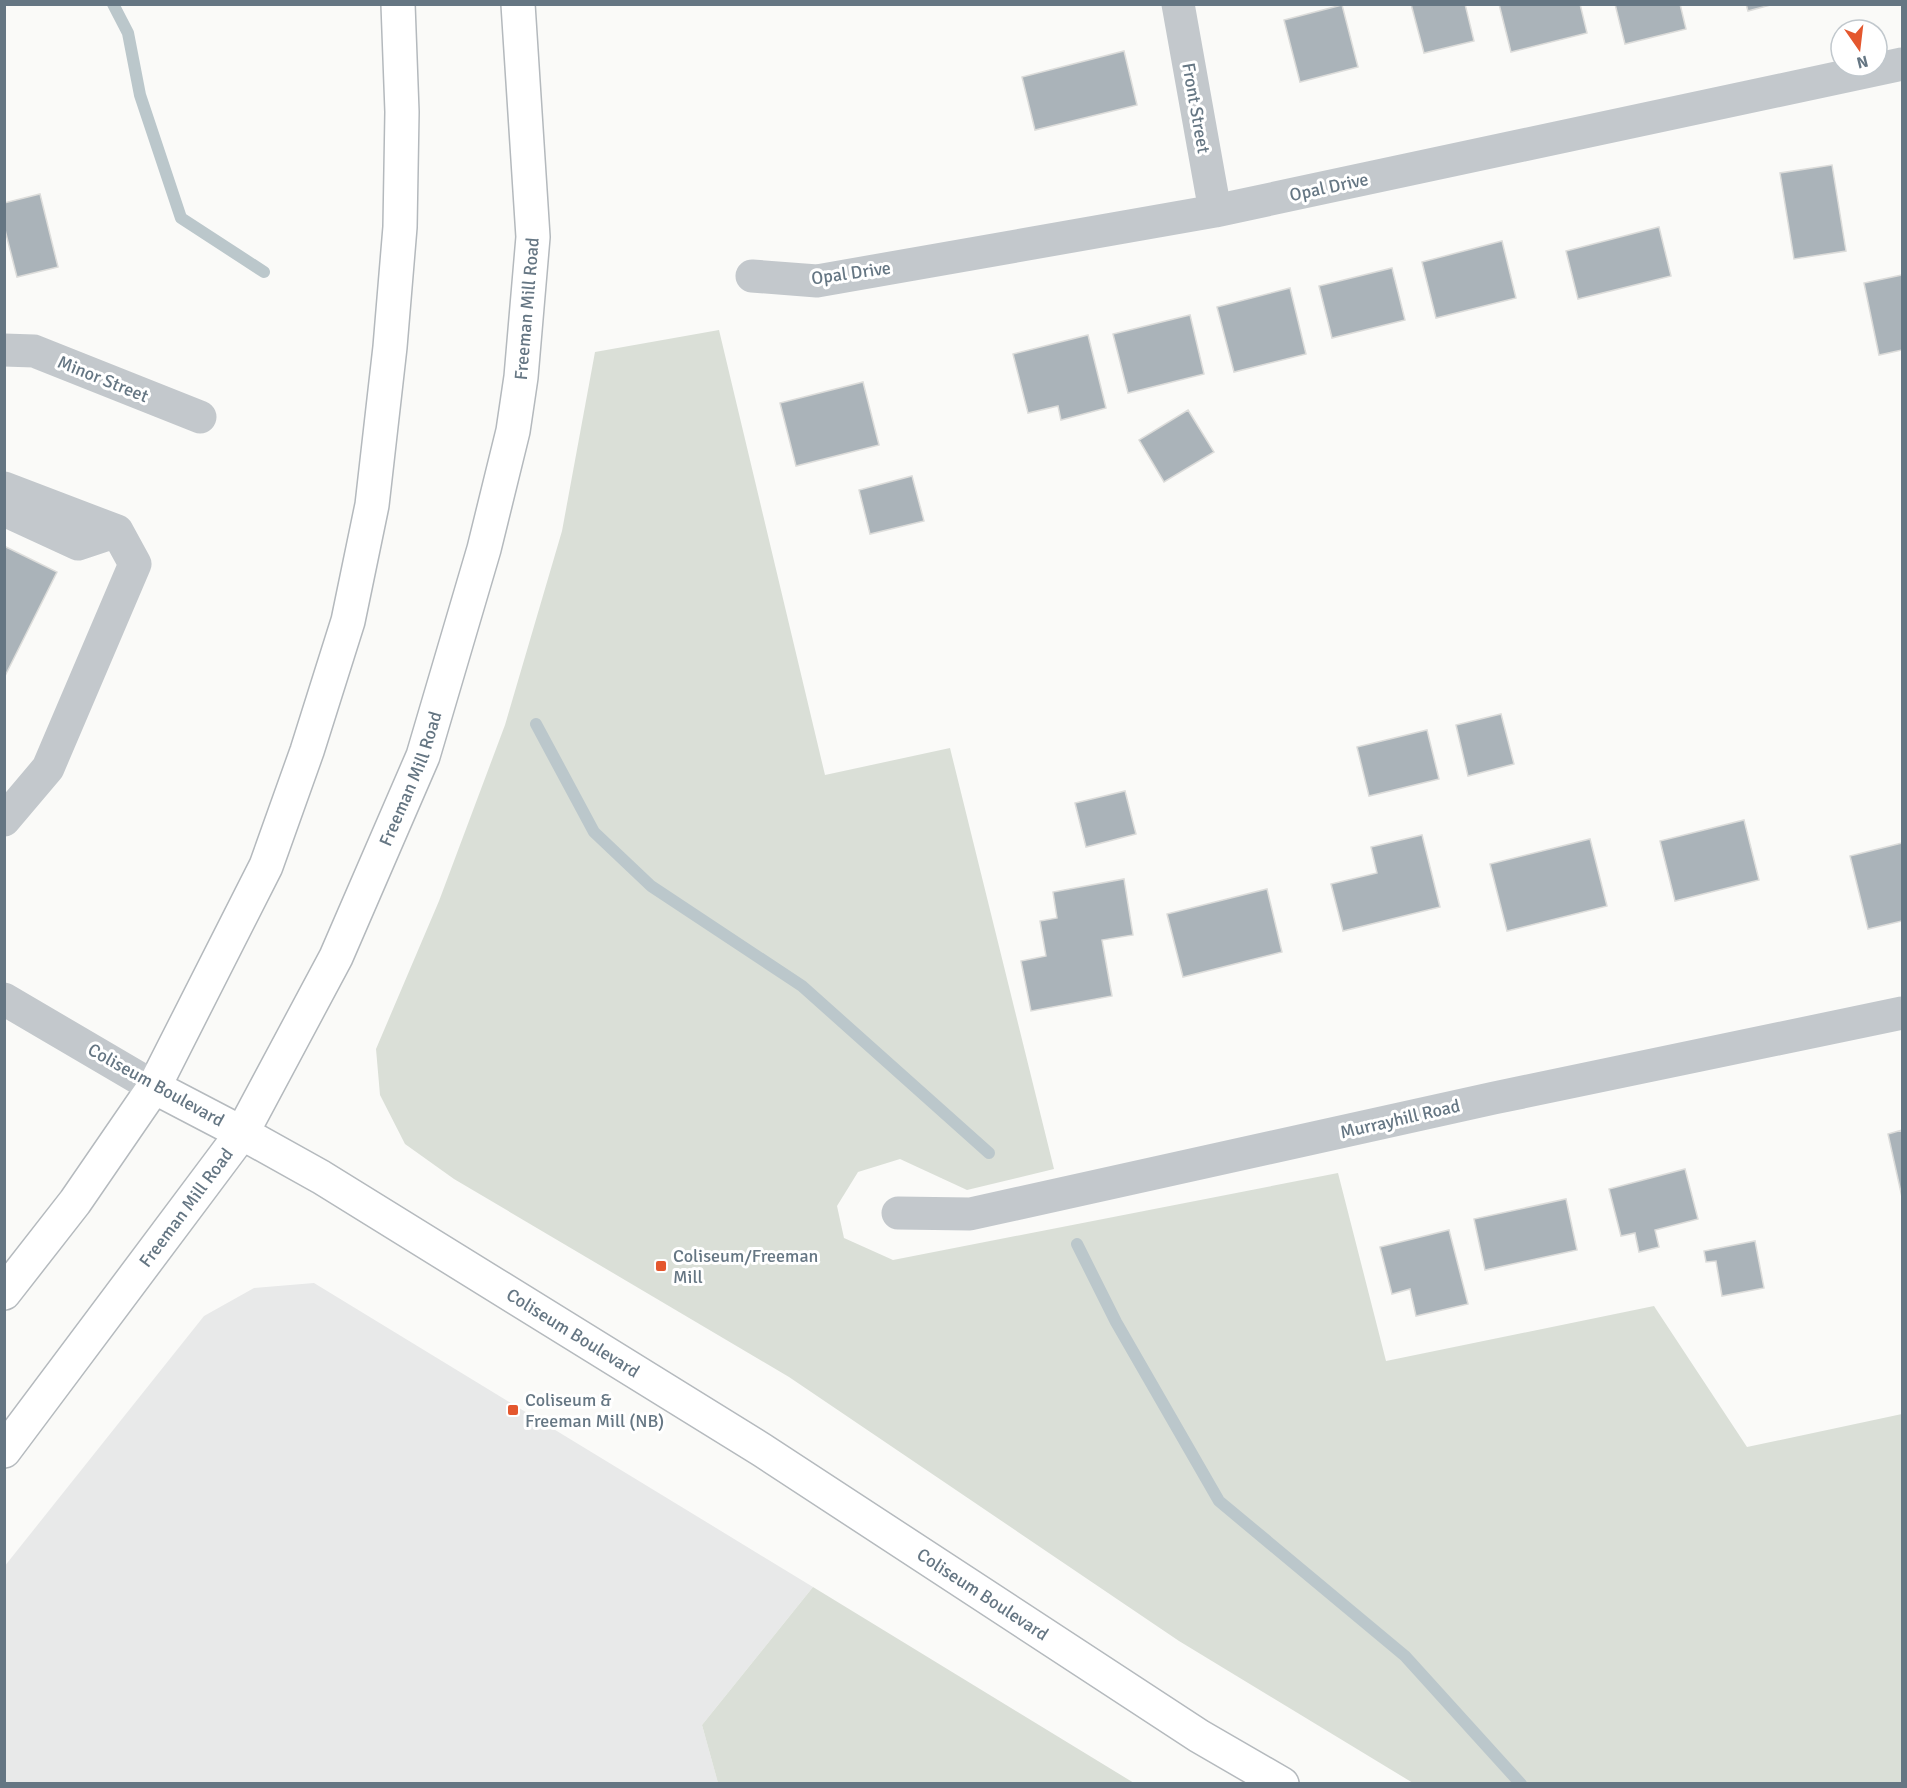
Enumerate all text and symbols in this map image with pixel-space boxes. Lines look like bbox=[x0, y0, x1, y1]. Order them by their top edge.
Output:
north arrow bbox=[1829, 18, 1889, 78]
text: N bbox=[1855, 51, 1870, 73]
street label: Front Street bbox=[1177, 61, 1215, 155]
street label: Opal Drive bbox=[1288, 168, 1370, 206]
street label: Freeman Mill Road bbox=[510, 237, 544, 381]
street label: Opal Drive bbox=[810, 257, 892, 289]
street label: Minor Street bbox=[54, 351, 152, 407]
street label: Freeman Mill Road bbox=[374, 709, 447, 849]
street label: Coliseum Boulevard bbox=[84, 1038, 228, 1132]
street label: Murrayhill Road bbox=[1338, 1095, 1462, 1143]
street label: Freeman Mill Road bbox=[135, 1144, 238, 1271]
place label: Coliseum/Freeman Mill bbox=[673, 1245, 818, 1288]
marker: Coliseum/Freeman Mill bbox=[654, 1259, 668, 1273]
street label: Coliseum Boulevard bbox=[502, 1283, 644, 1383]
place label: Coliseum & Freeman Mill (NB) bbox=[525, 1389, 664, 1432]
marker: Coliseum & Freeman Mill (NB) bbox=[506, 1403, 520, 1417]
street label: Coliseum Boulevard bbox=[913, 1543, 1053, 1645]

